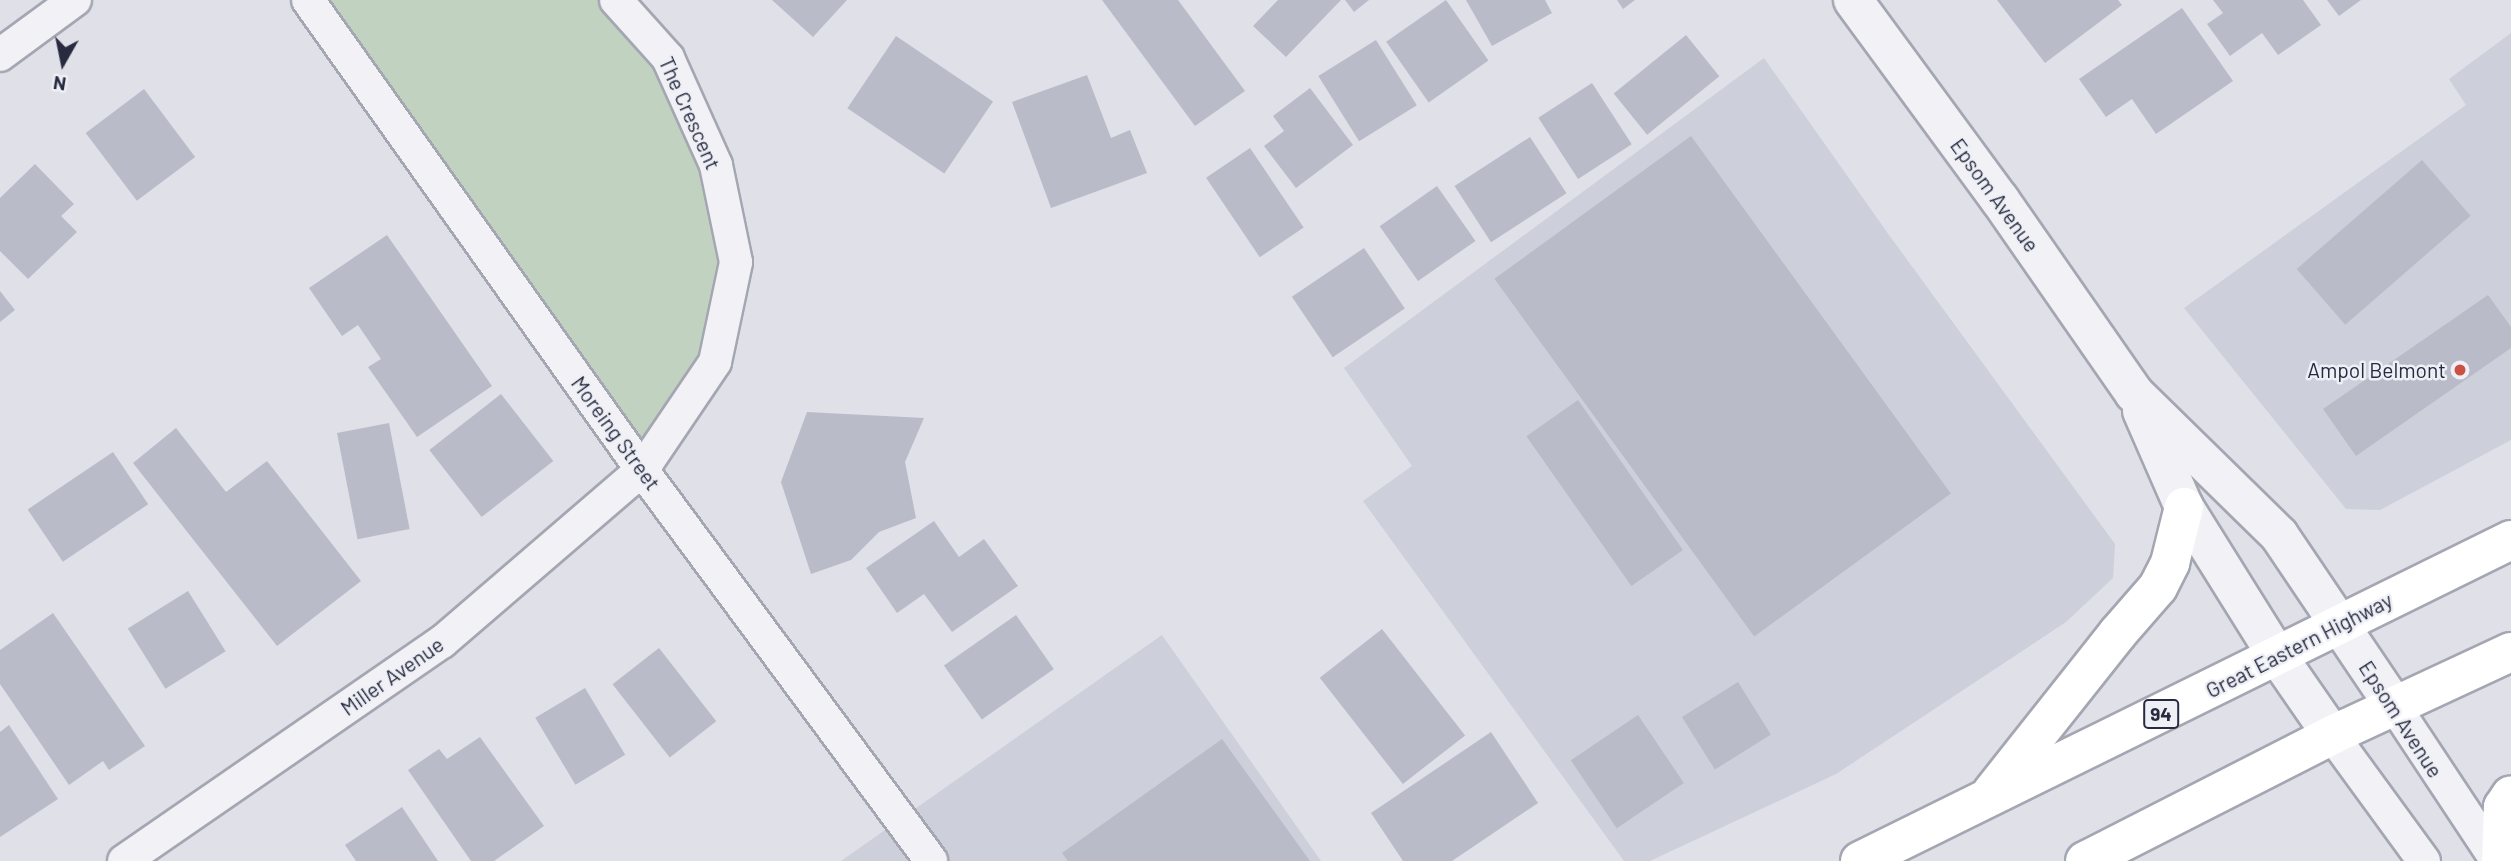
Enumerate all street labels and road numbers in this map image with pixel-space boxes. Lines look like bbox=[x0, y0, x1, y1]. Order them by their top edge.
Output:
street label: The Crescent bbox=[654, 53, 726, 173]
street label: Epsom Avenue bbox=[1945, 133, 2045, 257]
street label: Moreing Street bbox=[566, 371, 666, 495]
street label: Great Eastern Highway bbox=[2202, 587, 2396, 703]
street label: Miller Avenue bbox=[336, 631, 448, 721]
street label: Epsom Avenue bbox=[2354, 656, 2448, 782]
road number: 94 bbox=[2142, 698, 2180, 730]

